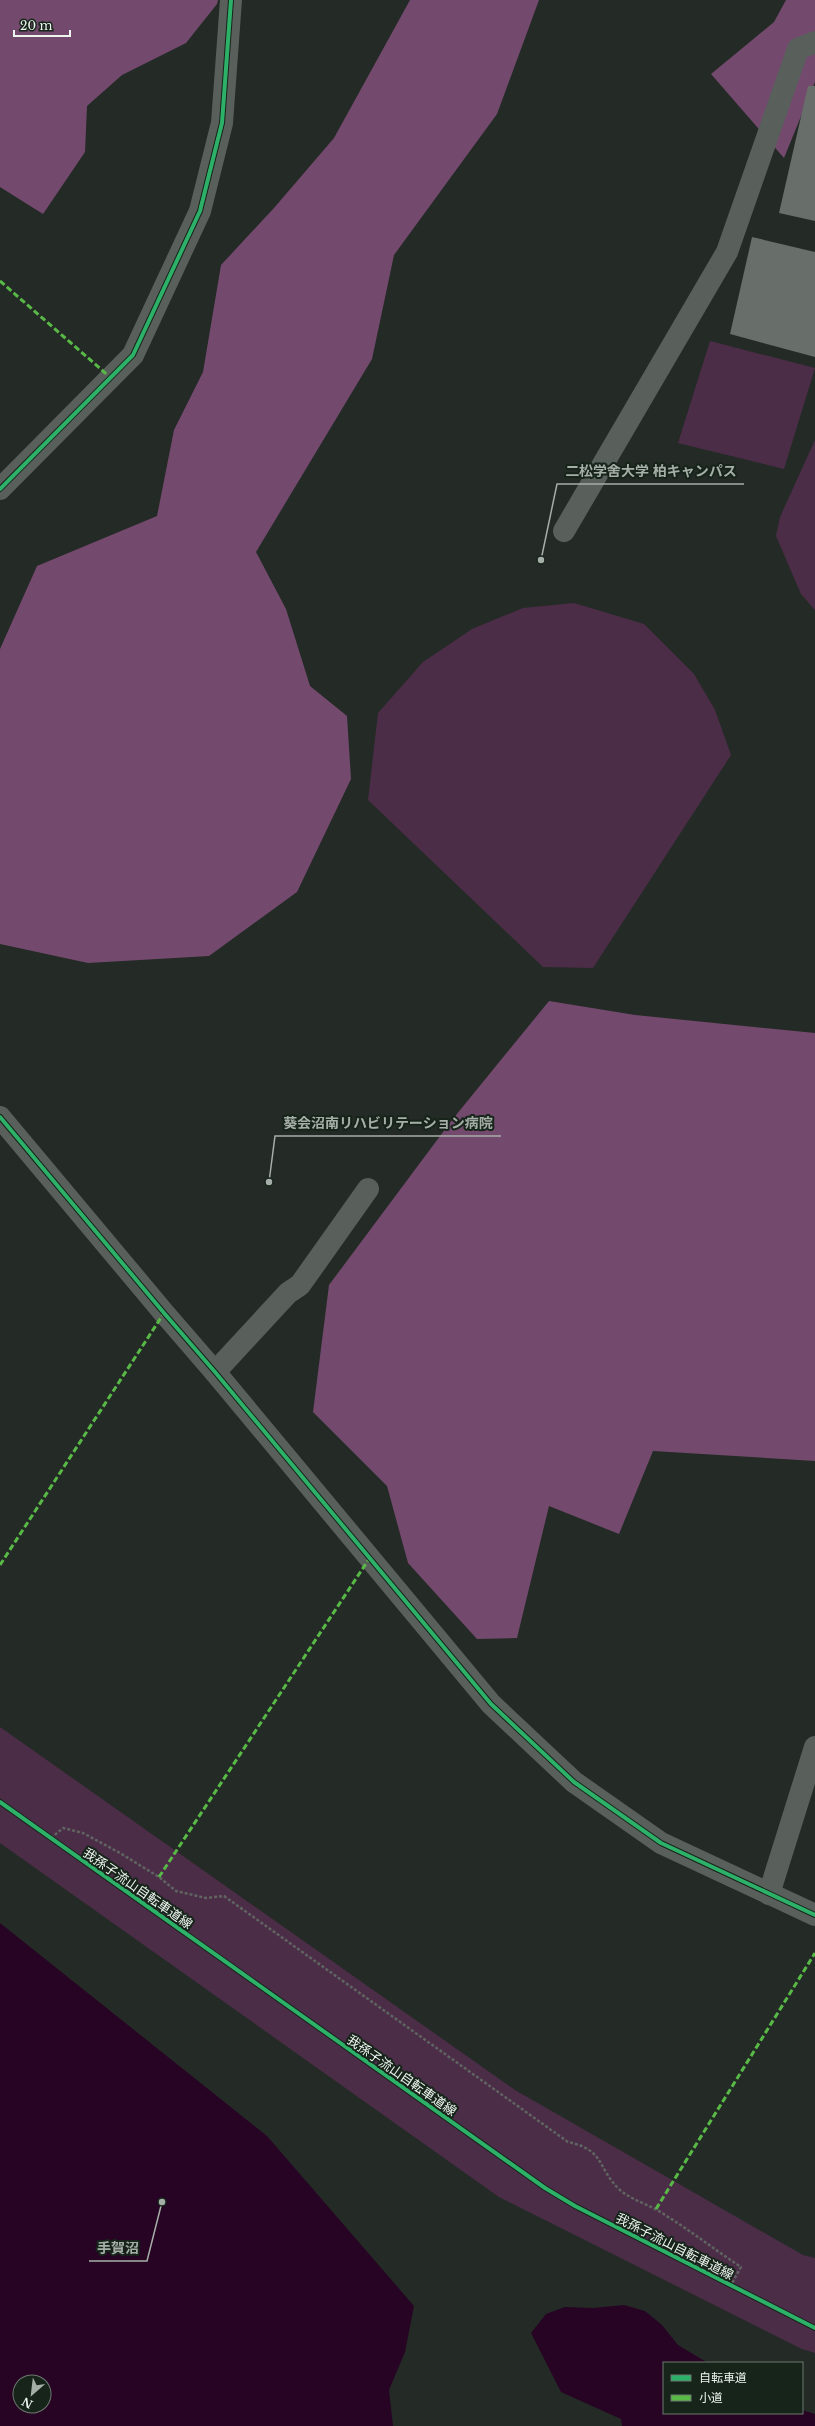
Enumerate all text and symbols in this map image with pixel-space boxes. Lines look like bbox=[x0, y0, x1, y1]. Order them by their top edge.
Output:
scale bar bbox=[14, 12, 70, 38]
text: 20 m bbox=[20, 18, 52, 33]
callout: 二松学舍大学 柏キャンパス bbox=[557, 458, 744, 484]
text: 二松学舍大学 柏キャンパス bbox=[565, 462, 737, 480]
callout: 葵会沼南リハビリテーション病院 bbox=[275, 1110, 501, 1136]
text: 葵会沼南リハビリテーション病院 bbox=[283, 1114, 493, 1132]
street label: 我孫子流山自転車道線 bbox=[80, 1844, 196, 1933]
street label: 我孫子流山自転車道線 bbox=[344, 2031, 460, 2120]
street label: 我孫子流山自転車道線 bbox=[613, 2209, 737, 2284]
callout: 手賀沼 bbox=[89, 2235, 147, 2261]
text: 手賀沼 bbox=[97, 2239, 139, 2257]
legend bbox=[663, 2362, 803, 2414]
text: 自転車道 bbox=[699, 2370, 747, 2385]
north arrow bbox=[12, 2374, 52, 2414]
text: 小道 bbox=[699, 2390, 723, 2405]
text: N bbox=[19, 2394, 35, 2411]

